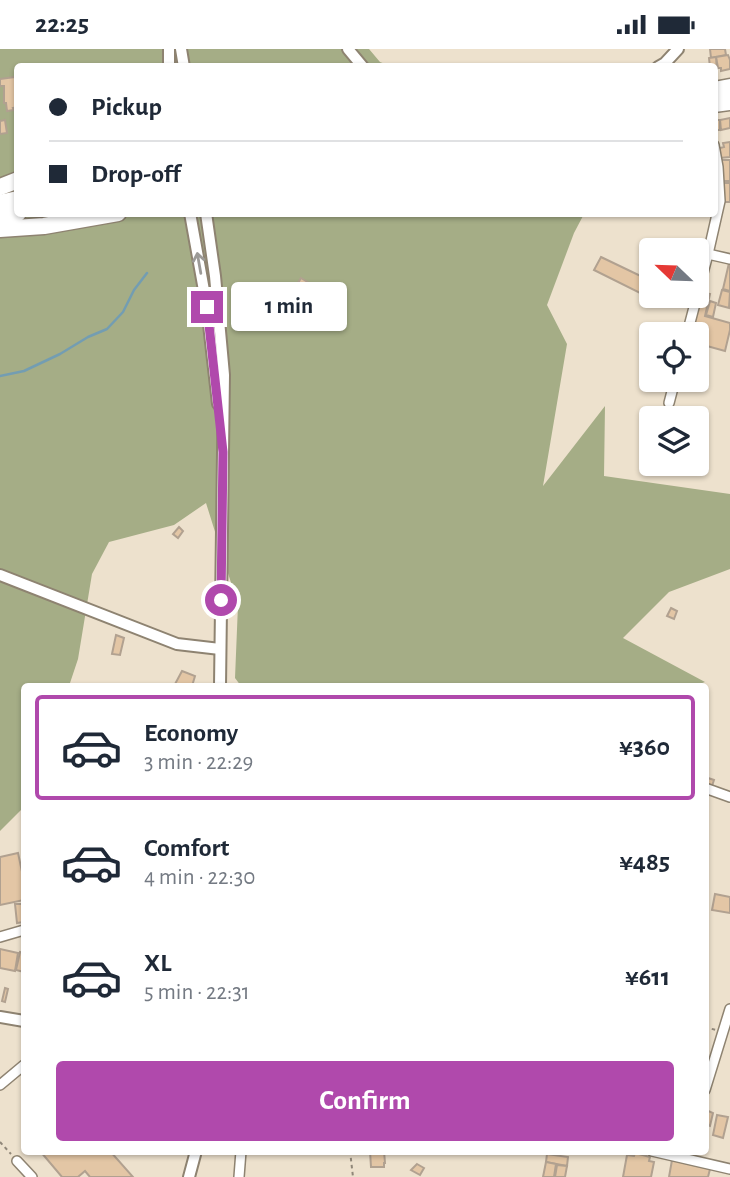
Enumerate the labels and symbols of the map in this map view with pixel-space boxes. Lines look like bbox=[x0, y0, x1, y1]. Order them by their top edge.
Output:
north arrow bbox=[639, 238, 709, 308]
one-way arrow bbox=[192, 252, 205, 275]
callout: 1 min bbox=[232, 282, 347, 331]
route end bbox=[191, 291, 223, 323]
route start bbox=[205, 584, 237, 616]

